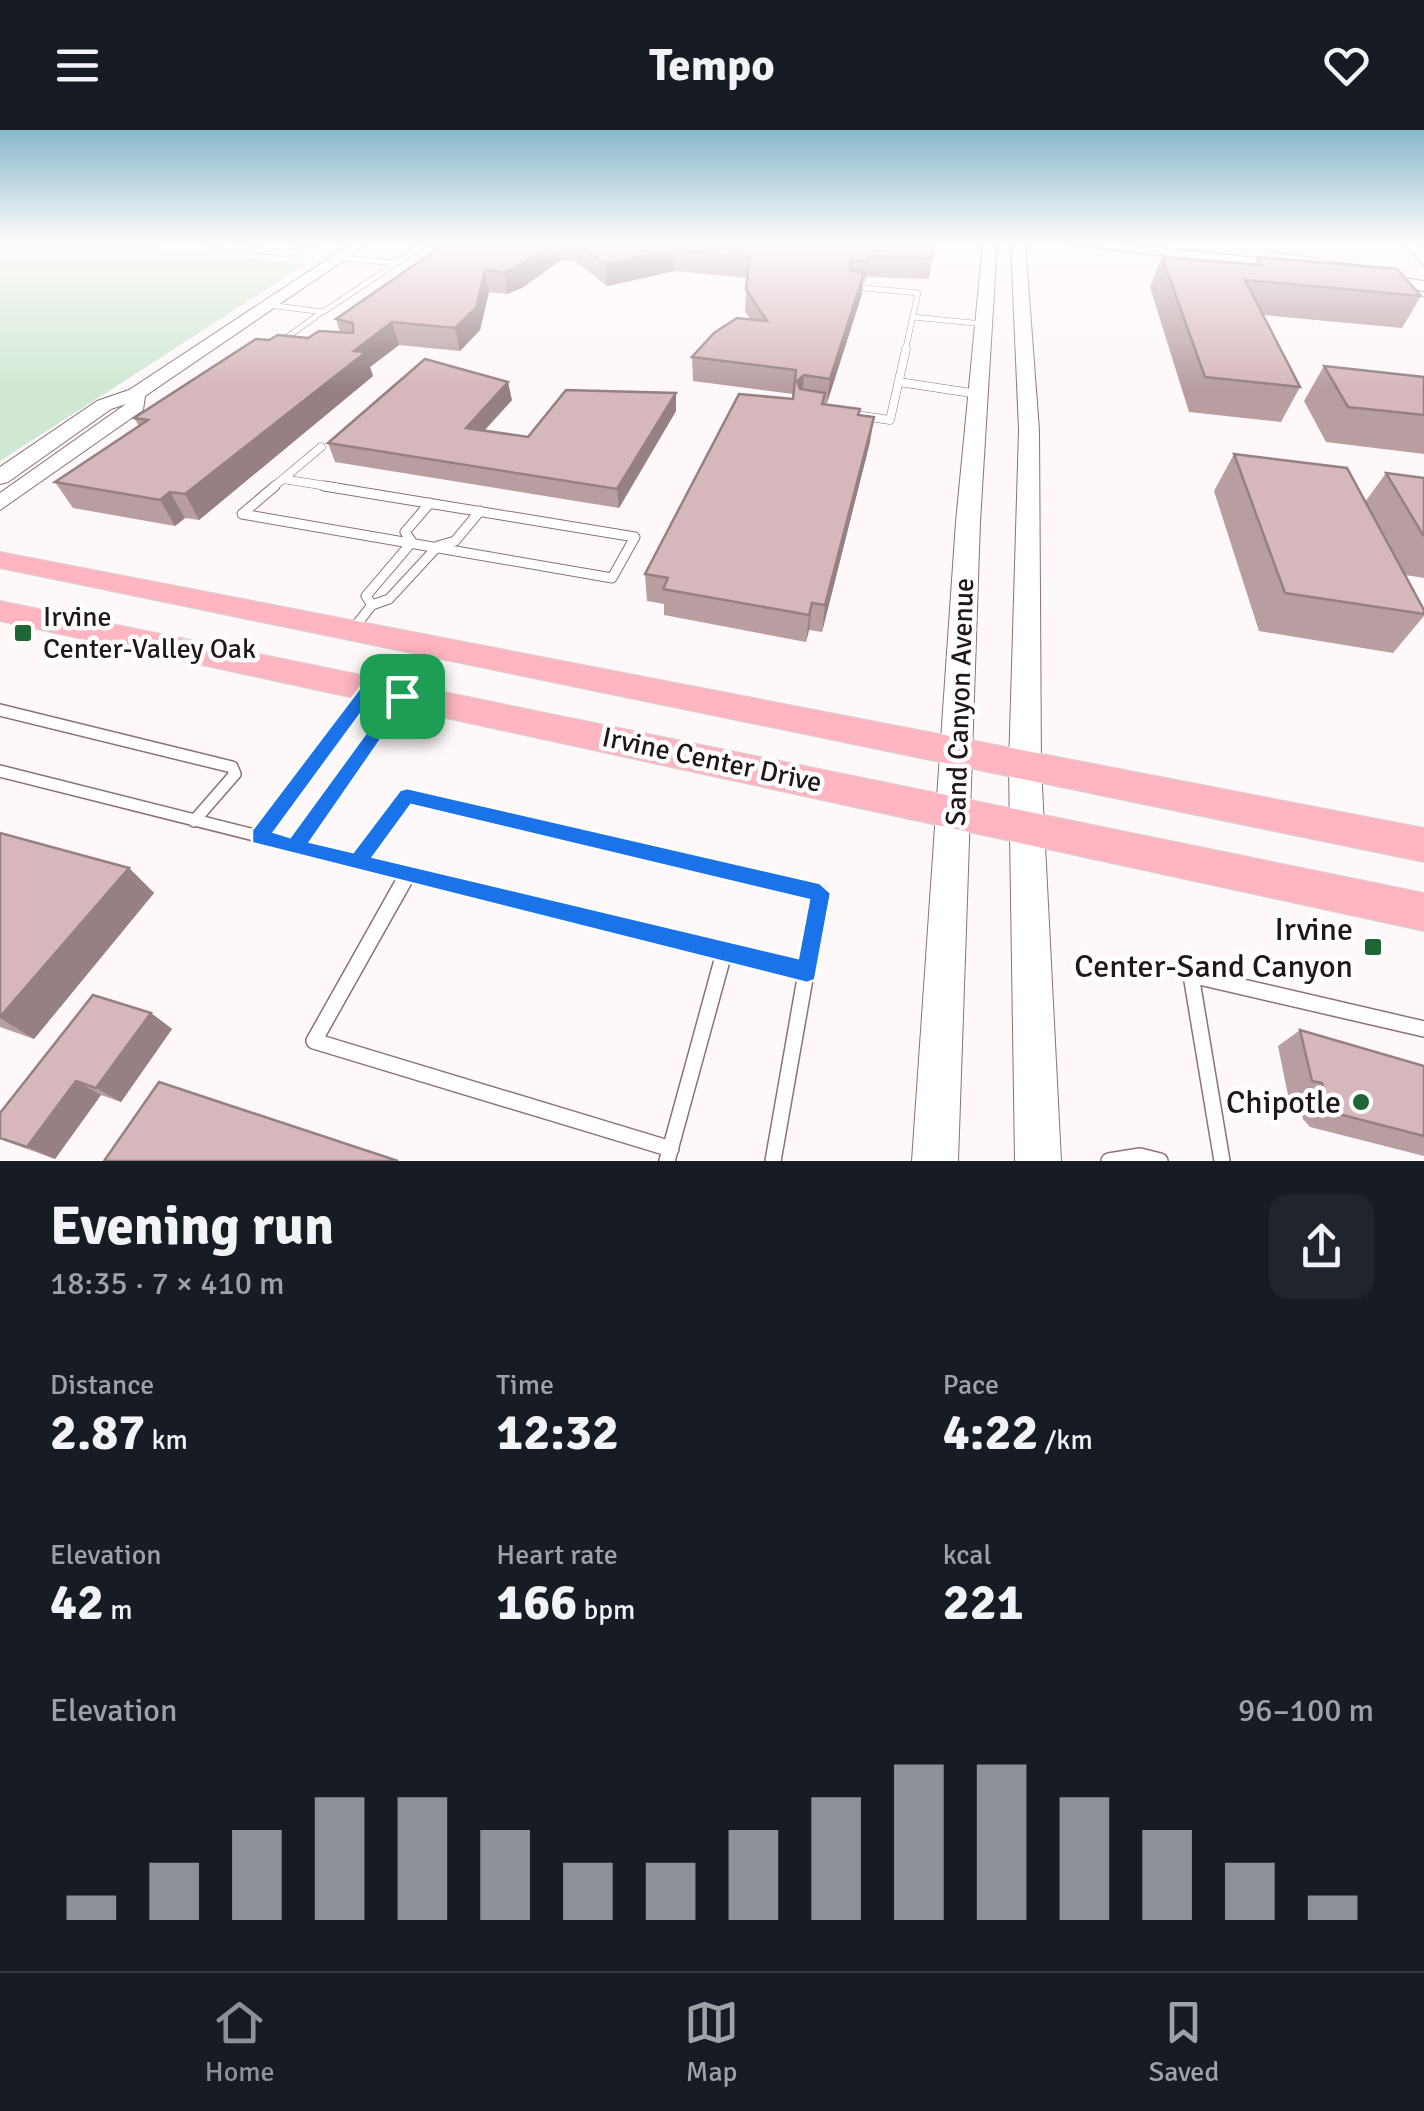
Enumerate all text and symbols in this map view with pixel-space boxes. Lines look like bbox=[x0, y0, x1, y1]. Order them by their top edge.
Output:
icon: menu bbox=[50, 38, 105, 93]
text: Tempo bbox=[649, 38, 775, 93]
icon: heart bbox=[1319, 38, 1374, 93]
street label: Sand Canyon Avenue bbox=[939, 577, 981, 827]
place label: Irvine Center-Valley Oak bbox=[43, 600, 256, 666]
marker: Irvine Center-Valley Oak bbox=[12, 622, 34, 644]
pin bbox=[360, 654, 445, 739]
icon: arrive bbox=[375, 669, 430, 724]
street label: Irvine Center Drive bbox=[599, 720, 825, 800]
place label: Irvine Center-Sand Canyon bbox=[1074, 910, 1353, 986]
marker: Irvine Center-Sand Canyon bbox=[1362, 936, 1384, 958]
place label: Chipotle bbox=[1226, 1083, 1341, 1122]
marker: Chipotle bbox=[1350, 1091, 1372, 1113]
text: Evening run bbox=[50, 1192, 334, 1260]
button: share bbox=[1269, 1194, 1374, 1299]
text: 18:35 · 7 × 410 m bbox=[50, 1264, 285, 1303]
text: Distance bbox=[50, 1368, 154, 1402]
text: Time bbox=[496, 1368, 554, 1402]
text: Pace bbox=[943, 1368, 999, 1402]
text: 2.87 bbox=[50, 1402, 145, 1464]
text: 12:32 bbox=[496, 1402, 619, 1464]
text: 4:22 bbox=[943, 1402, 1038, 1464]
text: km bbox=[145, 1423, 188, 1457]
text: /km bbox=[1038, 1423, 1093, 1457]
text: Elevation bbox=[50, 1538, 162, 1572]
text: Heart rate bbox=[496, 1538, 618, 1572]
text: kcal bbox=[943, 1538, 992, 1572]
text: 42 bbox=[50, 1572, 104, 1634]
text: 166 bbox=[496, 1572, 577, 1634]
text: 221 bbox=[943, 1572, 1024, 1634]
text: m bbox=[104, 1593, 133, 1627]
text: bpm bbox=[577, 1593, 635, 1627]
text: Elevation bbox=[50, 1691, 177, 1730]
text: 96–100 m bbox=[1238, 1691, 1374, 1730]
tab: Home bbox=[205, 1995, 275, 2089]
tab: Map bbox=[684, 1995, 739, 2089]
tab: Saved bbox=[1149, 1995, 1219, 2089]

